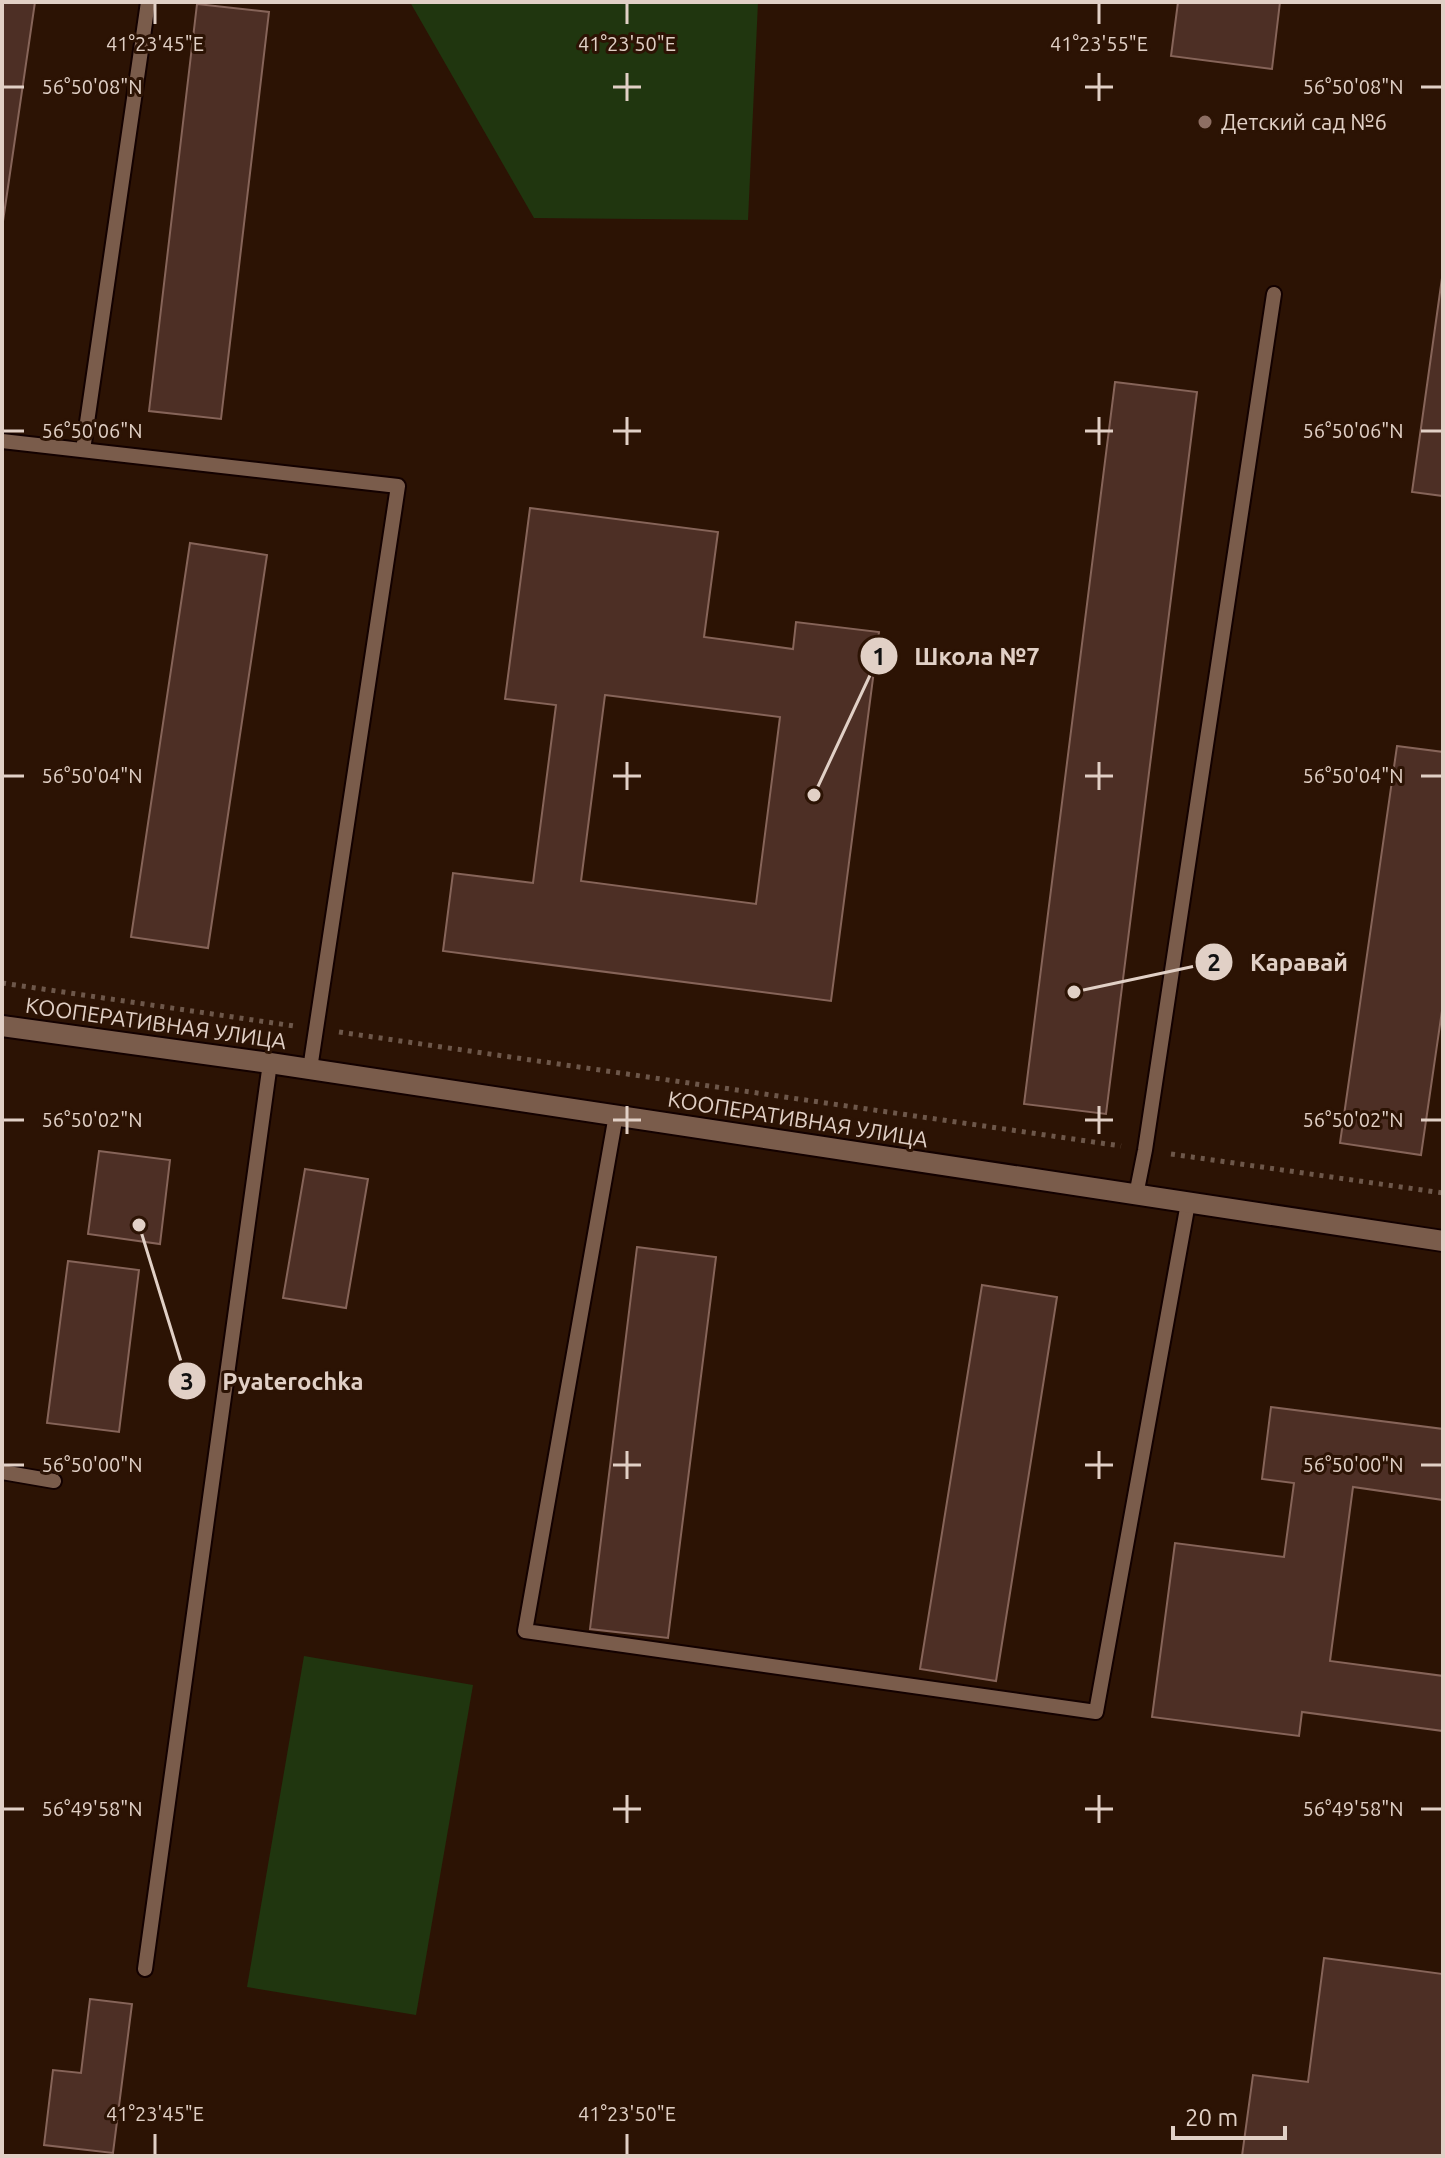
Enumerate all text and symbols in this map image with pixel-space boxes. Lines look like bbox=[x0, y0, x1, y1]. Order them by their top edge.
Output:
text: 41°23'45"E bbox=[106, 32, 204, 55]
text: 41°23'50"E bbox=[578, 32, 676, 55]
text: 41°23'55"E bbox=[1050, 32, 1148, 55]
text: 56°50'08"N bbox=[41, 75, 143, 98]
text: 56°50'08"N bbox=[1302, 75, 1404, 98]
place label: Детский сад №6 bbox=[1221, 109, 1387, 134]
marker: Детский сад №6 bbox=[1196, 113, 1214, 131]
text: 56°50'06"N bbox=[41, 419, 143, 442]
text: 56°50'06"N bbox=[1302, 419, 1404, 442]
callout: Школа №7 bbox=[859, 632, 1056, 680]
text: 1 bbox=[872, 643, 886, 670]
text: Школа №7 bbox=[914, 643, 1040, 670]
text: 56°50'04"N bbox=[41, 764, 143, 787]
text: 56°50'04"N bbox=[1302, 764, 1404, 787]
callout: Каравай bbox=[1194, 938, 1364, 986]
text: 2 bbox=[1207, 949, 1221, 976]
text: Каравай bbox=[1250, 949, 1348, 976]
street label: КООПЕРАТИВНАЯ УЛИЦА bbox=[24, 992, 289, 1053]
street label: КООПЕРАТИВНАЯ УЛИЦА bbox=[666, 1086, 931, 1152]
text: 56°50'02"N bbox=[41, 1108, 143, 1131]
text: 56°50'02"N bbox=[1302, 1108, 1404, 1131]
callout: Pyaterochka bbox=[167, 1357, 380, 1405]
text: 3 bbox=[180, 1368, 194, 1395]
text: Pyaterochka bbox=[222, 1368, 364, 1395]
text: 56°50'00"N bbox=[41, 1453, 143, 1476]
text: 56°50'00"N bbox=[1302, 1453, 1404, 1476]
text: 56°49'58"N bbox=[41, 1797, 143, 1820]
text: 56°49'58"N bbox=[1302, 1797, 1404, 1820]
scale bar bbox=[1173, 2090, 1285, 2140]
text: 41°23'45"E bbox=[106, 2102, 204, 2125]
text: 41°23'50"E bbox=[578, 2102, 676, 2125]
text: 20 m bbox=[1185, 2104, 1238, 2131]

